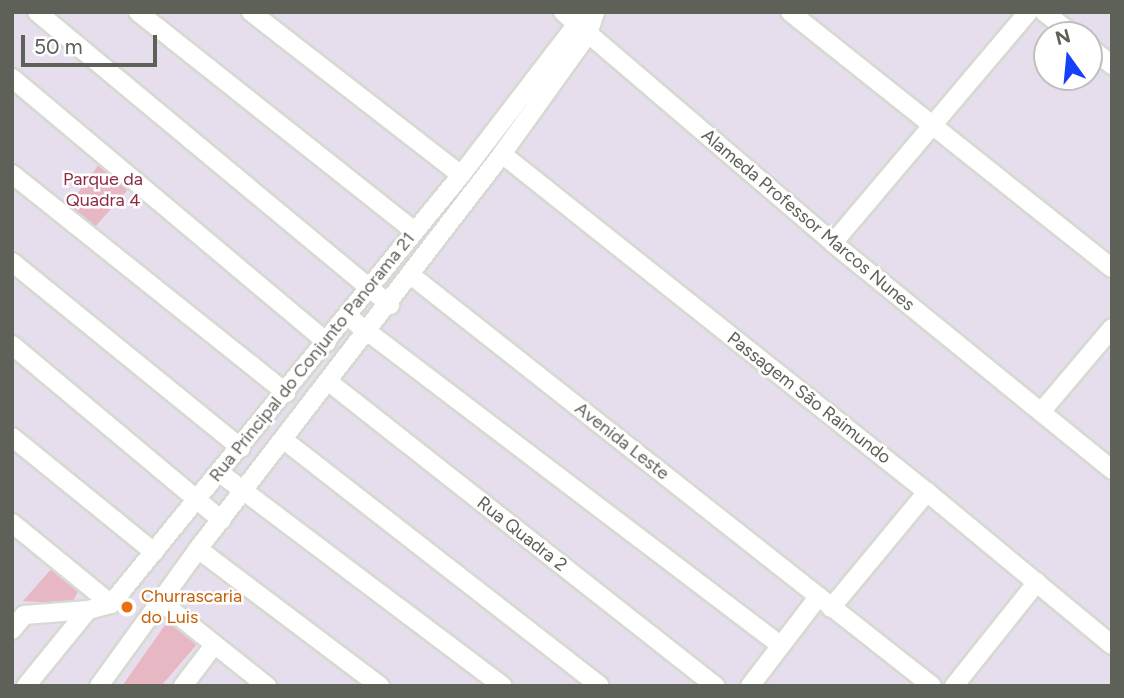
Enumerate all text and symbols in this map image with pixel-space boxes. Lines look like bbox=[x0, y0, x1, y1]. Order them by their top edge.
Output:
scale bar bbox=[24, 21, 161, 65]
north arrow bbox=[1033, 21, 1103, 91]
text: N bbox=[1053, 24, 1073, 50]
text: 50 m bbox=[34, 34, 83, 59]
street label: Alameda Professor Marcos Nunes bbox=[697, 124, 919, 316]
park label: Parque da Quadra 4 bbox=[63, 169, 143, 212]
street label: Rua Principal do Conjunto Panorama 21 bbox=[205, 228, 419, 486]
street label: Passagem São Raimundo bbox=[723, 327, 895, 469]
street label: Avenida Leste bbox=[571, 398, 673, 484]
street label: Rua Quadra 2 bbox=[473, 492, 571, 576]
place label: Churrascaria do Luis bbox=[141, 586, 242, 628]
marker: Churrascaria do Luis bbox=[119, 599, 135, 615]

